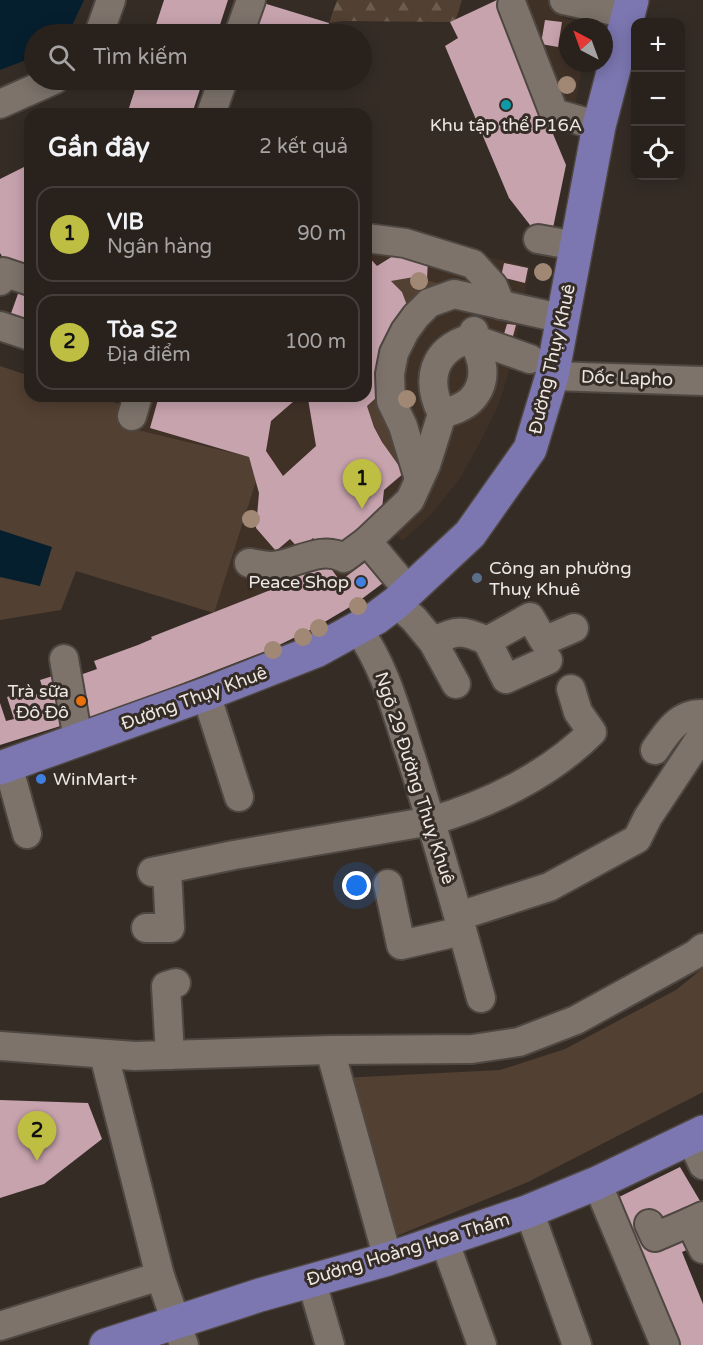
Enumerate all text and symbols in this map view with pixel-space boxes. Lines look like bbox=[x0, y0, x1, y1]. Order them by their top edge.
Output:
north arrow bbox=[559, 18, 613, 72]
map controls bbox=[631, 18, 685, 180]
button: + bbox=[631, 18, 685, 72]
search box bbox=[24, 24, 372, 90]
icon: search bbox=[45, 41, 78, 74]
text: Tìm kiếm bbox=[93, 44, 188, 70]
button: − bbox=[631, 72, 685, 126]
marker: Khu tập thể P16A bbox=[499, 98, 513, 112]
place label: Khu tập thể P16A bbox=[430, 114, 582, 136]
button: locate bbox=[631, 126, 685, 180]
text: Gần đây bbox=[48, 132, 150, 163]
text: 2 kết quả bbox=[259, 135, 348, 159]
text: VIB bbox=[107, 209, 144, 235]
text: 1 bbox=[63, 222, 76, 246]
text: 90 m bbox=[297, 222, 346, 246]
text: Ngân hàng bbox=[107, 235, 212, 259]
street label: Đường Thụy Khuê bbox=[524, 282, 580, 436]
text: Tòa S2 bbox=[107, 317, 178, 343]
text: 2 bbox=[63, 330, 76, 354]
text: 100 m bbox=[285, 330, 346, 354]
text: Địa điểm bbox=[107, 343, 191, 367]
street label: Dốc Lapho bbox=[581, 365, 673, 391]
pin: 1 bbox=[342, 460, 382, 509]
place label: Công an phường Thuỵ Khuê bbox=[489, 557, 632, 600]
place label: Peace Shop bbox=[248, 571, 349, 593]
marker: Công an phường Thuỵ Khuê bbox=[470, 571, 484, 585]
marker: Peace Shop bbox=[354, 575, 368, 589]
street label: Đường Thụy Khuê bbox=[118, 661, 270, 735]
street label: Ngõ 29 Đường Thuỵ Khuê bbox=[370, 669, 460, 887]
place label: Trà sữa Đô Đô bbox=[8, 680, 69, 723]
marker: Trà sữa Đô Đô bbox=[74, 694, 88, 708]
place label: WinMart+ bbox=[53, 768, 138, 790]
marker: WinMart+ bbox=[34, 772, 48, 786]
your location bbox=[342, 871, 371, 900]
pin: 2 bbox=[18, 1112, 57, 1161]
street label: Đường Hoàng Hoa Thám bbox=[304, 1208, 512, 1290]

